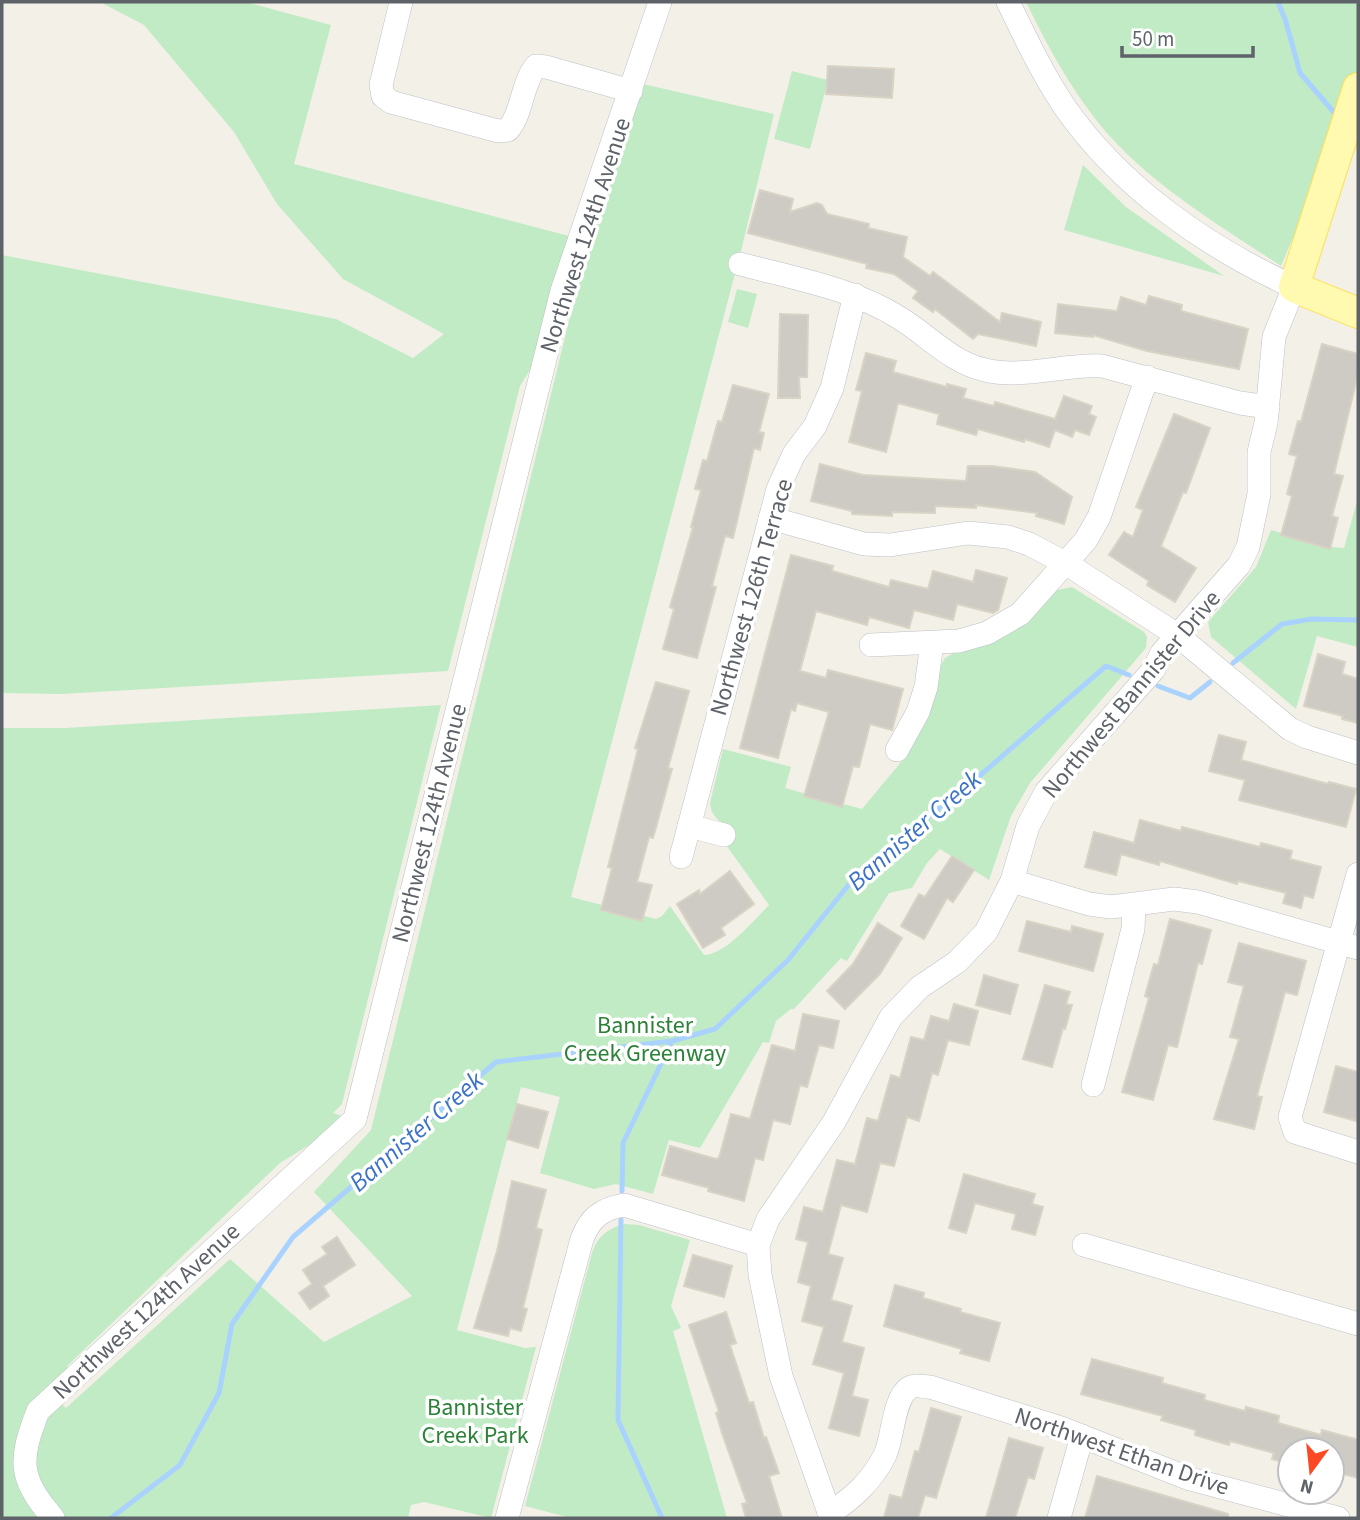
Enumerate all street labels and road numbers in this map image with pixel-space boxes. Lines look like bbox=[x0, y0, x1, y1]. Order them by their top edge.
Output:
street label: Northwest 124th Avenue bbox=[531, 113, 640, 357]
street label: Northwest 126th Terrace bbox=[701, 475, 802, 720]
street label: Northwest Bannister Drive bbox=[1034, 583, 1229, 806]
street label: Northwest 124th Avenue bbox=[383, 700, 476, 946]
street label: Northwest 124th Avenue bbox=[45, 1215, 248, 1408]
street label: Northwest Ethan Drive bbox=[1010, 1398, 1234, 1505]

